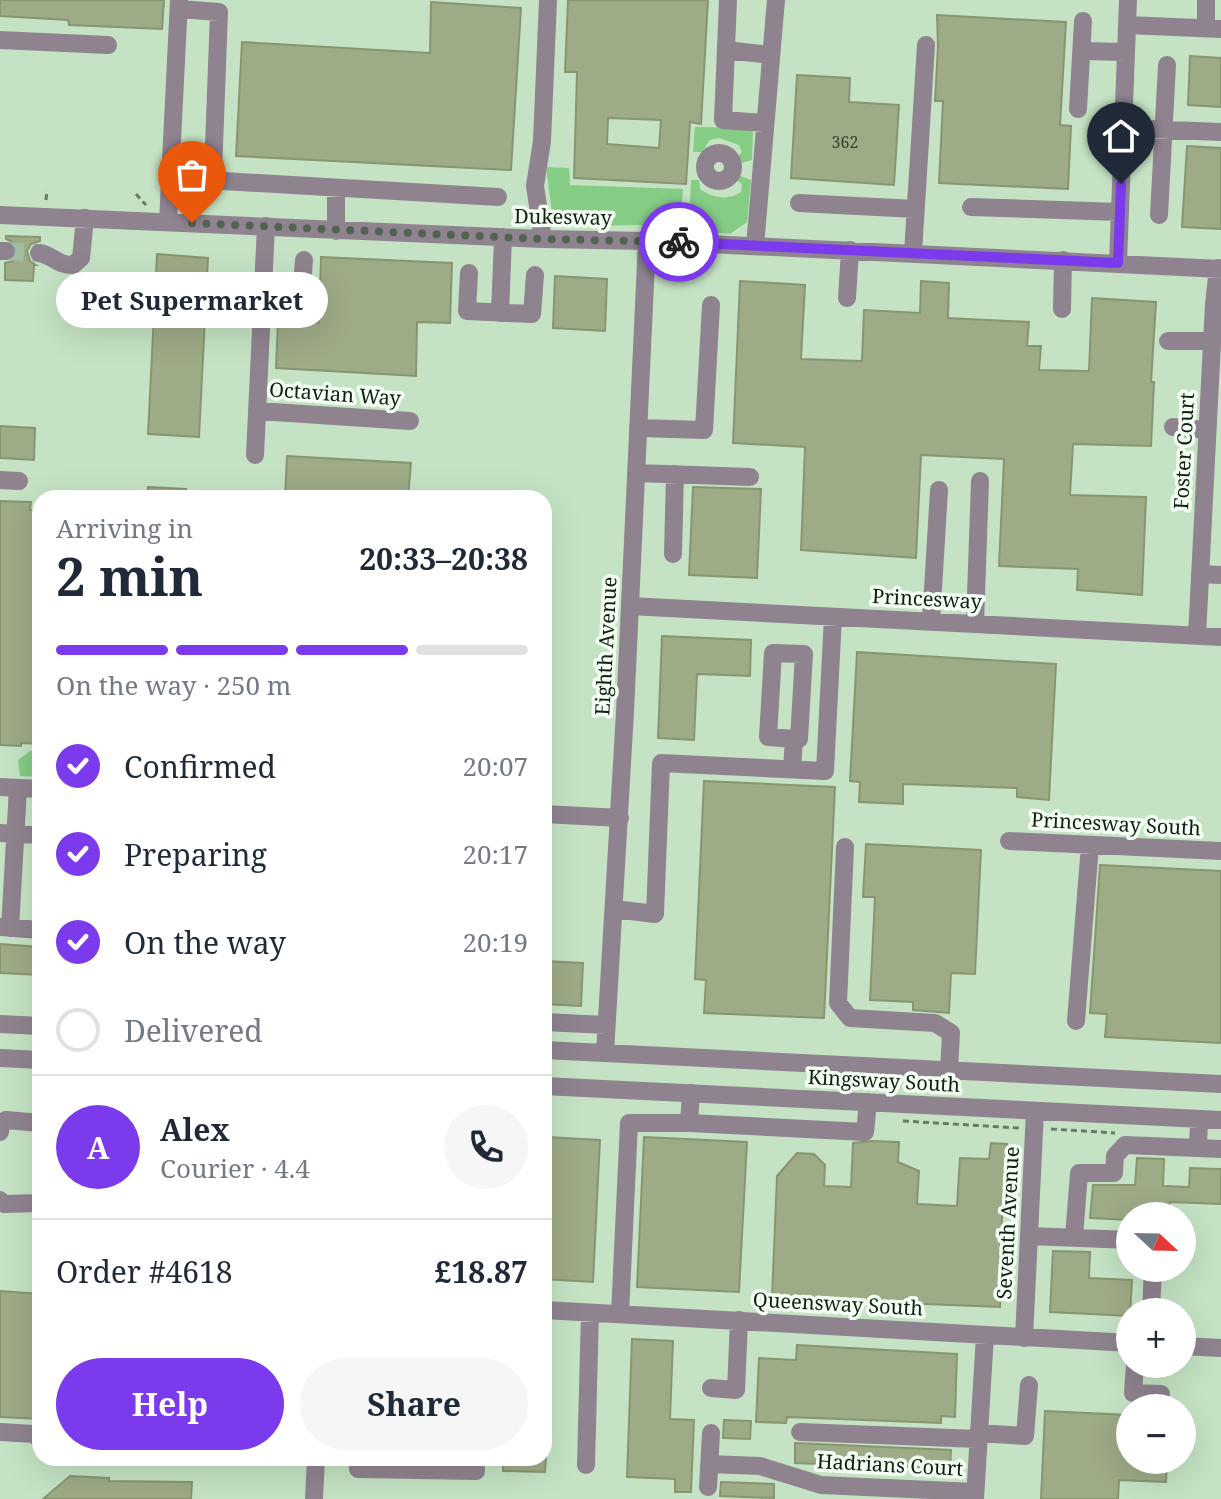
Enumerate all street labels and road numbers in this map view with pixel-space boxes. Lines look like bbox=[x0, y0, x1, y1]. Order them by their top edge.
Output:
street label: Dukesway bbox=[514, 202, 613, 231]
street label: Octavian Way bbox=[268, 375, 403, 412]
street label: Foster Court bbox=[1167, 392, 1200, 510]
street label: Eighth Avenue bbox=[588, 576, 623, 716]
street label: Princesway bbox=[872, 582, 983, 615]
street label: Princesway South bbox=[1031, 806, 1202, 841]
street label: Kingsway South bbox=[807, 1063, 961, 1098]
street label: Seventh Avenue bbox=[990, 1146, 1025, 1300]
street label: Queensway South bbox=[752, 1286, 924, 1321]
street label: Hadrians Court bbox=[816, 1447, 964, 1482]

